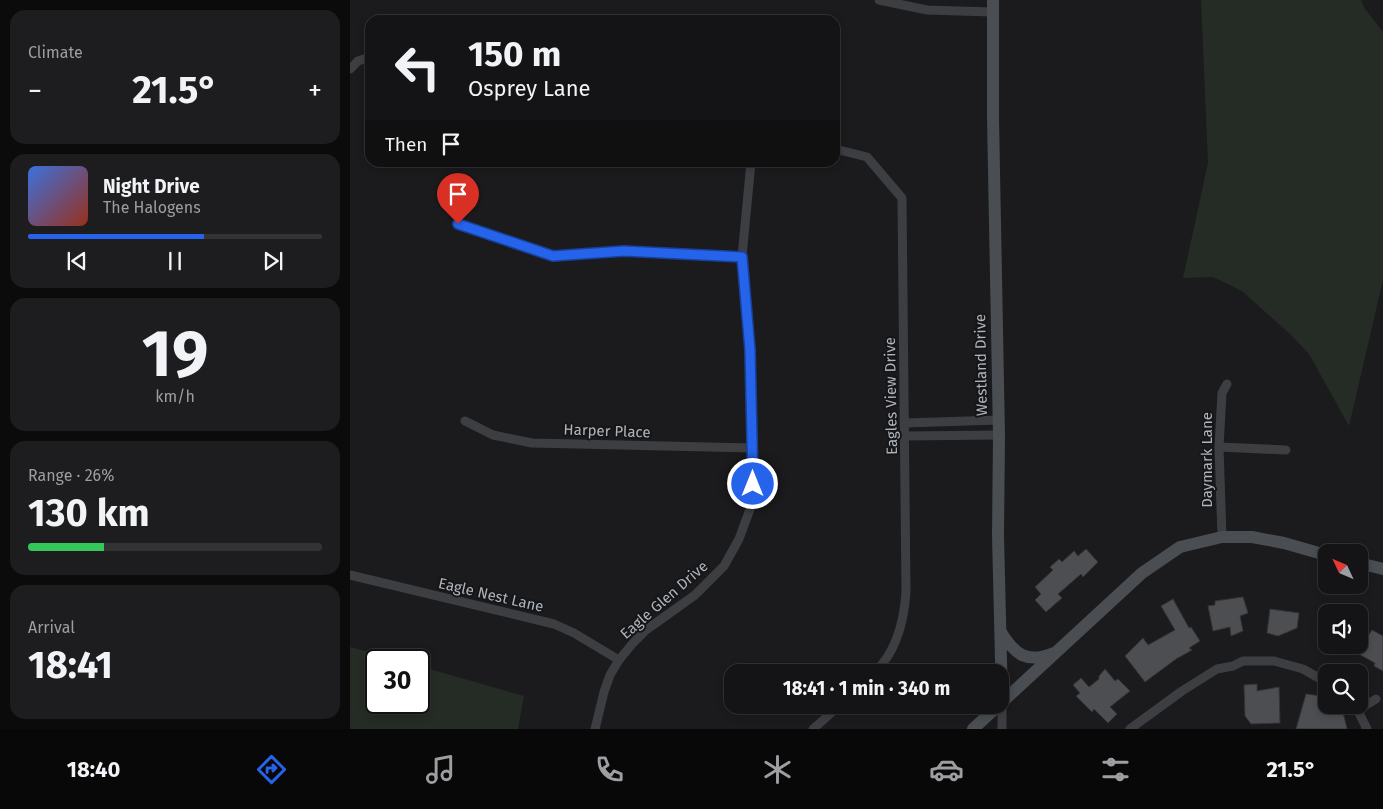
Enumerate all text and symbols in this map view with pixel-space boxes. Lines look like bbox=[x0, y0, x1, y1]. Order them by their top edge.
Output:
text: 150 m bbox=[468, 33, 561, 75]
icon: left bbox=[385, 35, 450, 100]
text: Climate bbox=[28, 43, 83, 62]
text: 21.5° bbox=[132, 67, 218, 113]
text: − bbox=[28, 74, 42, 107]
text: + bbox=[308, 74, 322, 107]
text: Osprey Lane bbox=[468, 75, 591, 102]
icon: arrive bbox=[437, 130, 465, 158]
text: Then bbox=[385, 133, 427, 156]
pin bbox=[437, 173, 479, 224]
text: Night Drive bbox=[103, 175, 200, 198]
icon: arrive bbox=[444, 180, 472, 208]
text: The Halogens bbox=[103, 198, 201, 217]
icon: previous bbox=[63, 247, 91, 275]
icon: pause bbox=[161, 247, 189, 275]
icon: next bbox=[259, 247, 287, 275]
street label: Westland Drive bbox=[971, 314, 991, 416]
text: 19 bbox=[142, 315, 208, 393]
street label: Eagles View Drive bbox=[881, 337, 901, 455]
text: km/h bbox=[155, 387, 195, 406]
street label: Daymark Lane bbox=[1198, 412, 1216, 508]
street label: Harper Place bbox=[563, 420, 651, 442]
position arrow bbox=[726, 457, 778, 509]
text: Range · 26% bbox=[28, 466, 114, 485]
text: 130 km bbox=[28, 490, 150, 536]
north arrow bbox=[1318, 544, 1368, 594]
map controls bbox=[1318, 544, 1368, 714]
street label: Eagle Glen Drive bbox=[617, 557, 711, 643]
street label: Eagle Nest Lane bbox=[437, 574, 545, 616]
button: sound bbox=[1318, 604, 1368, 654]
text: Arrival bbox=[28, 618, 75, 637]
text: 18:41 bbox=[28, 642, 113, 688]
speed limit sign: 30 bbox=[365, 649, 430, 714]
button: search bbox=[1318, 664, 1368, 714]
text: 18:41 · 1 min · 340 m bbox=[783, 677, 950, 700]
icon: directions bbox=[254, 752, 289, 787]
icon: music bbox=[423, 752, 458, 787]
icon: phone bbox=[592, 752, 627, 787]
icon: climate bbox=[760, 752, 795, 787]
icon: car bbox=[929, 752, 964, 787]
icon: filters bbox=[1098, 752, 1133, 787]
text: 18:40 bbox=[67, 756, 120, 783]
text: 21.5° bbox=[1266, 756, 1316, 783]

